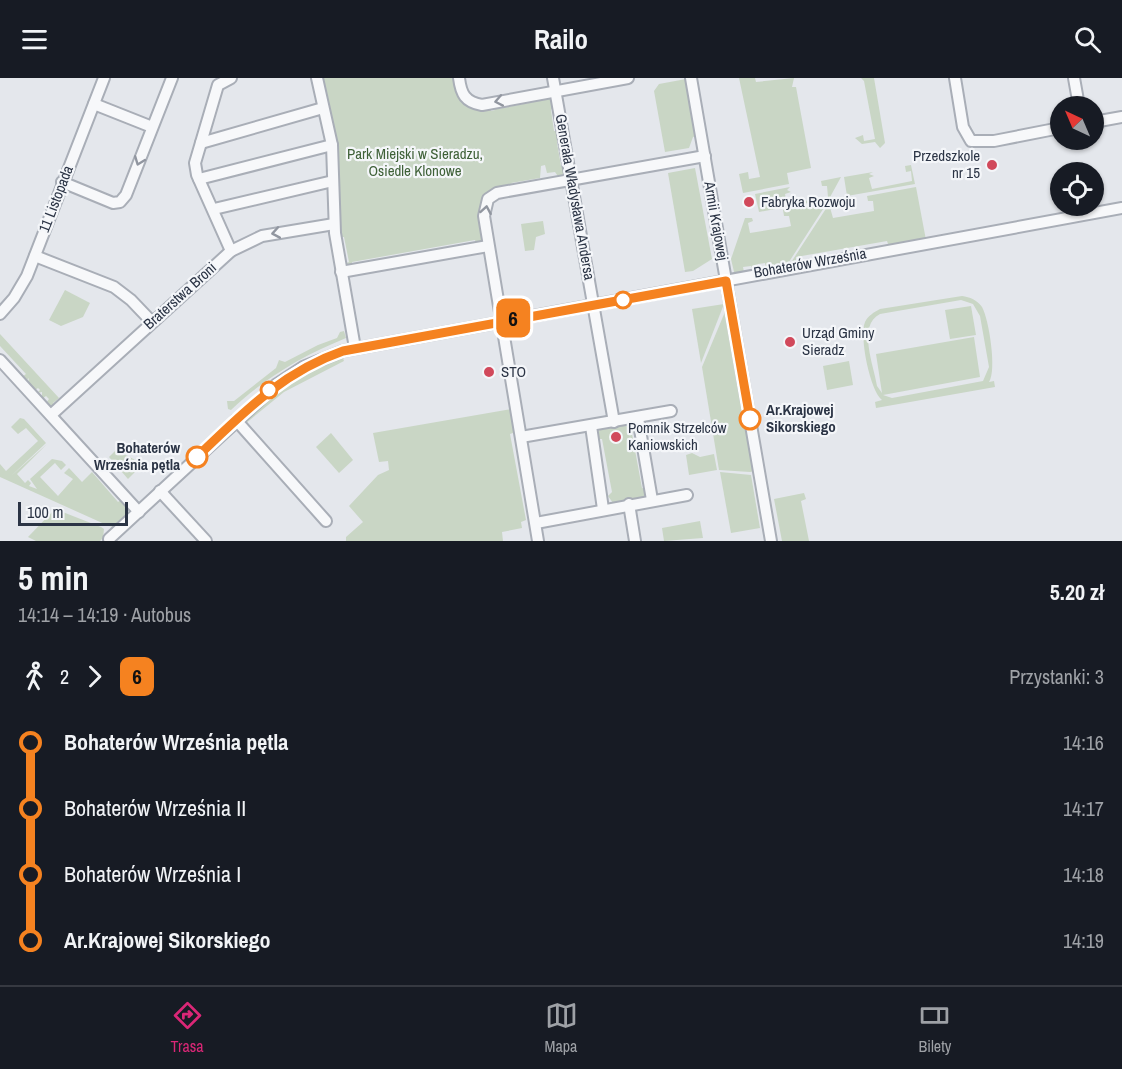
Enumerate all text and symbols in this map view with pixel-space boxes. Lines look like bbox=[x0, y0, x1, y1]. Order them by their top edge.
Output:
text: Railo bbox=[534, 21, 588, 57]
icon: menu bbox=[18, 23, 51, 56]
icon: search bbox=[1071, 23, 1104, 56]
one-way arrow bbox=[494, 94, 504, 107]
north arrow bbox=[1050, 96, 1104, 150]
map controls bbox=[1050, 96, 1104, 216]
street label: Generała Władysława Andersa bbox=[551, 112, 600, 282]
park label: Park Miejski w Sieradzu, Osiedle Klonowe bbox=[347, 143, 483, 181]
place label: Przedszkole nr 15 bbox=[913, 145, 980, 183]
one-way arrow bbox=[134, 154, 146, 165]
marker: Przedszkole nr 15 bbox=[985, 158, 999, 172]
street label: 11 Listopada bbox=[33, 162, 78, 235]
button: locate bbox=[1050, 162, 1104, 216]
street label: Armii Krajowej bbox=[699, 179, 734, 262]
place label: Fabryka Rozwoju bbox=[761, 191, 855, 212]
marker: Fabryka Rozwoju bbox=[742, 195, 756, 209]
one-way arrow bbox=[479, 205, 492, 215]
one-way arrow bbox=[272, 227, 281, 239]
street label: Bohaterów Września bbox=[752, 242, 868, 283]
street label: Braterstwa Broni bbox=[139, 257, 221, 334]
unlabelled marker bbox=[614, 291, 632, 309]
line badge: 6 bbox=[494, 298, 532, 338]
text: 6 bbox=[508, 304, 518, 333]
place label: Urząd Gminy Sieradz bbox=[802, 322, 875, 360]
marker: Urząd Gminy Sieradz bbox=[783, 335, 797, 349]
place label: STO bbox=[501, 361, 526, 382]
marker: STO bbox=[482, 365, 496, 379]
unlabelled marker bbox=[260, 381, 278, 399]
place label: Ar.Krajowej Sikorskiego bbox=[766, 399, 836, 437]
marker: Ar.Krajowej Sikorskiego bbox=[739, 408, 761, 430]
place label: Pomnik Strzelców Kaniowskich bbox=[628, 417, 727, 455]
marker: Pomnik Strzelców Kaniowskich bbox=[609, 430, 623, 444]
place label: Bohaterów Września pętla bbox=[94, 437, 180, 475]
marker: Bohaterów Września pętla bbox=[186, 446, 208, 468]
scale bar bbox=[18, 499, 128, 526]
text: 100 m bbox=[27, 501, 63, 523]
text: 5 min bbox=[18, 556, 89, 600]
text: 5.20 zł bbox=[1050, 577, 1104, 607]
text: 14:14 – 14:19 · Autobus bbox=[18, 601, 191, 628]
icon: walk bbox=[18, 660, 51, 693]
icon: forward bbox=[78, 660, 111, 693]
text: 6 bbox=[132, 662, 142, 691]
text: 2 bbox=[60, 663, 69, 690]
text: Przystanki: 3 bbox=[1009, 663, 1104, 690]
text: Bohaterów Września pętla bbox=[64, 727, 288, 757]
text: 14:16 bbox=[1063, 729, 1104, 756]
text: Bohaterów Września II bbox=[64, 793, 246, 823]
text: 14:17 bbox=[1063, 795, 1104, 822]
text: Bohaterów Września I bbox=[64, 859, 241, 889]
text: 14:18 bbox=[1063, 861, 1104, 888]
text: Ar.Krajowej Sikorskiego bbox=[64, 925, 271, 955]
text: 14:19 bbox=[1063, 927, 1104, 954]
tab: Trasa bbox=[170, 999, 204, 1057]
tab: Mapa bbox=[545, 999, 578, 1057]
tab: Bilety bbox=[918, 999, 951, 1057]

